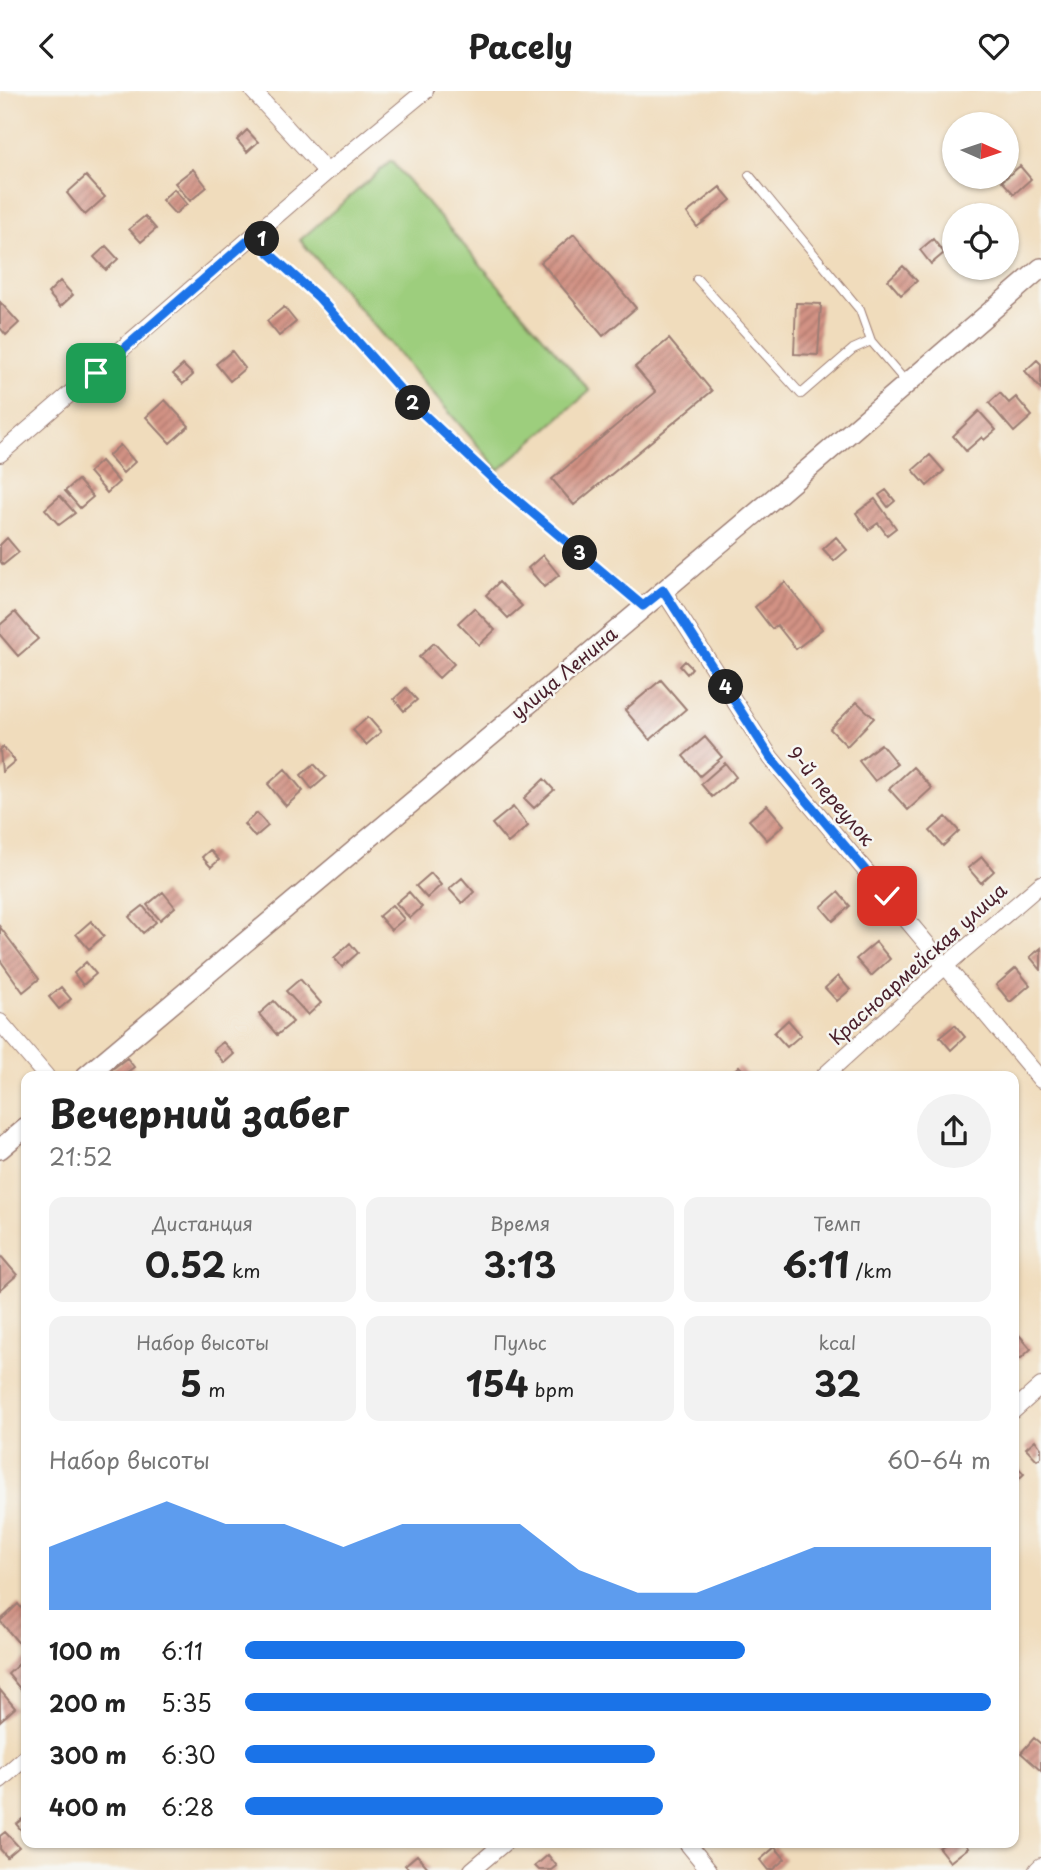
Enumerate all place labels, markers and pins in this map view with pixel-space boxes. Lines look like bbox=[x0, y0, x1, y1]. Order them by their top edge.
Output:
pin: 1 bbox=[244, 221, 280, 257]
pin bbox=[66, 343, 126, 403]
pin: 2 bbox=[396, 385, 430, 421]
pin: 3 bbox=[562, 535, 598, 571]
pin: 4 bbox=[708, 669, 744, 705]
pin bbox=[857, 866, 917, 926]

